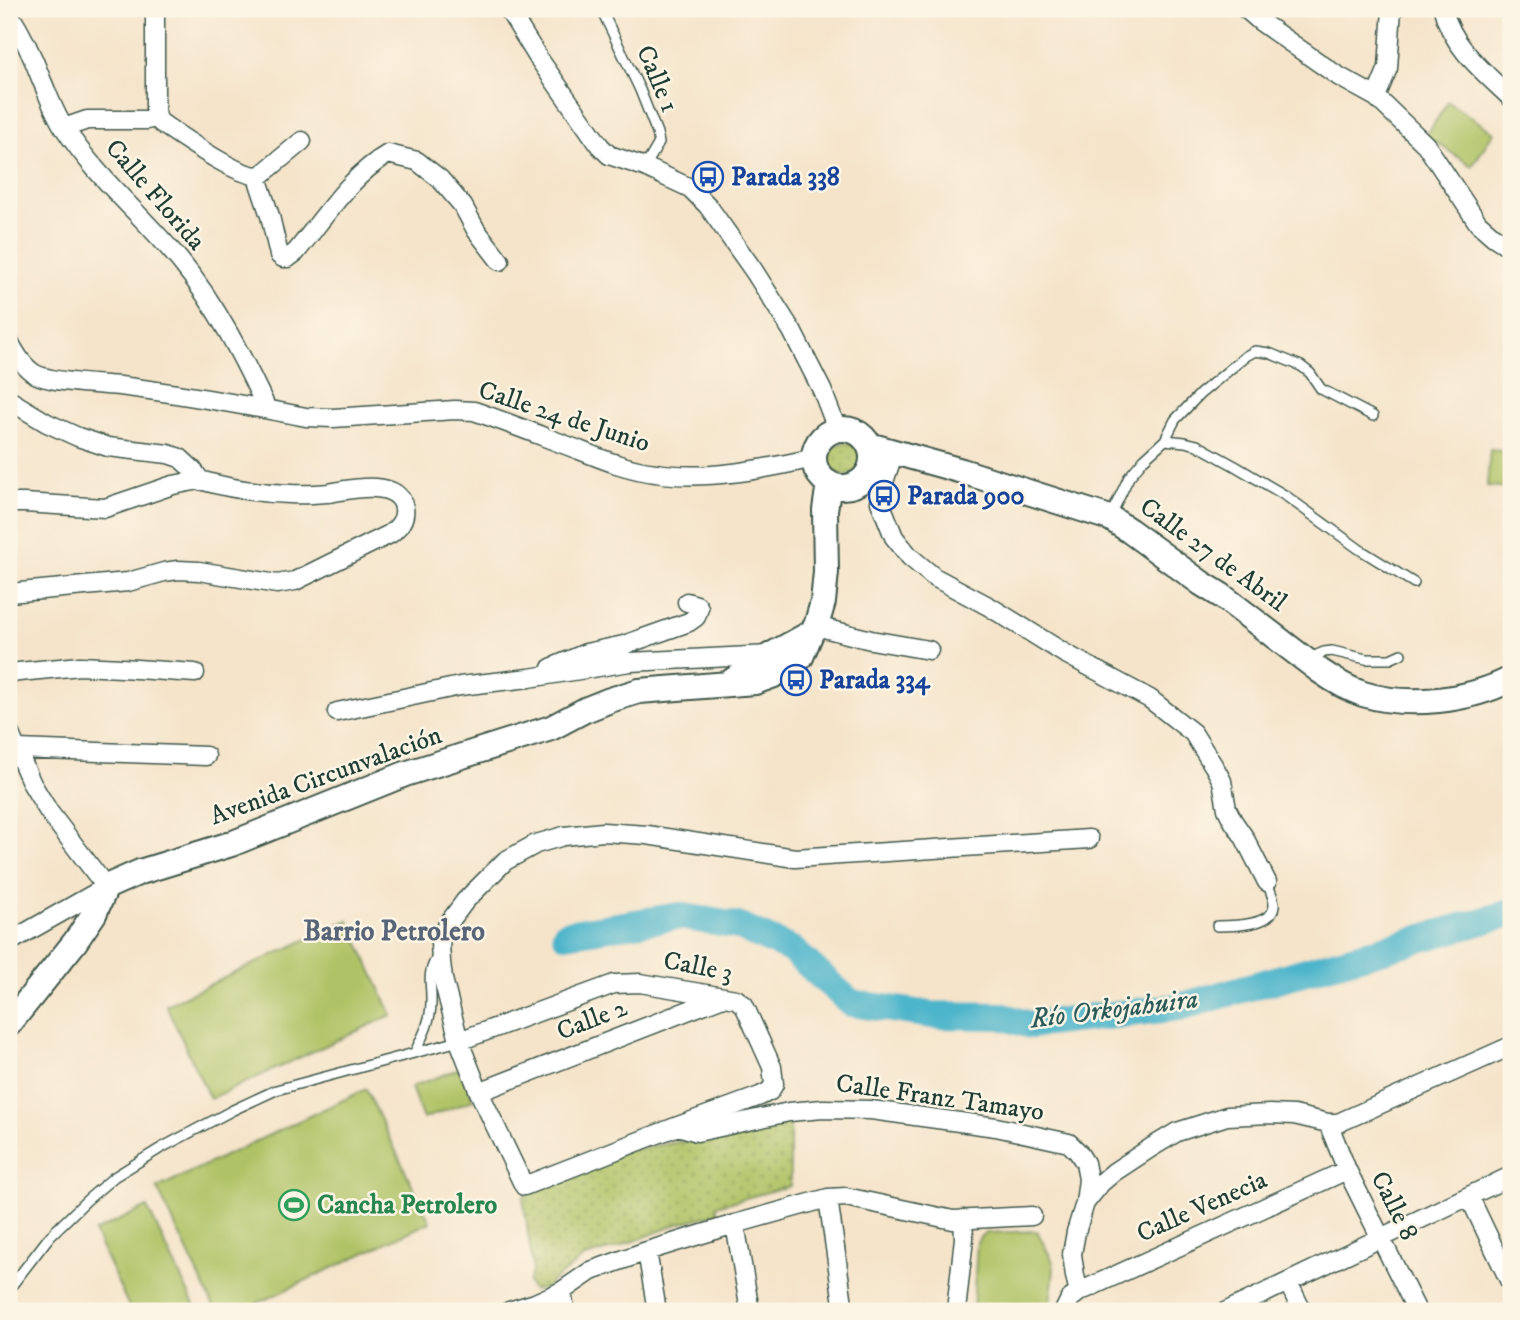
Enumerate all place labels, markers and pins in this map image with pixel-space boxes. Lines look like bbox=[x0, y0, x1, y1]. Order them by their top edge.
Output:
bus stop icon: Parada 338 bbox=[691, 160, 725, 194]
place label: Parada 338 bbox=[731, 161, 840, 194]
bus stop icon: Parada 900 bbox=[867, 479, 901, 513]
place label: Parada 900 bbox=[907, 480, 1024, 513]
bus stop icon: Parada 334 bbox=[779, 663, 813, 697]
place label: Parada 334 bbox=[819, 664, 931, 697]
sports icon: Cancha Petrolero bbox=[277, 1188, 311, 1222]
place label: Cancha Petrolero bbox=[317, 1189, 497, 1222]

